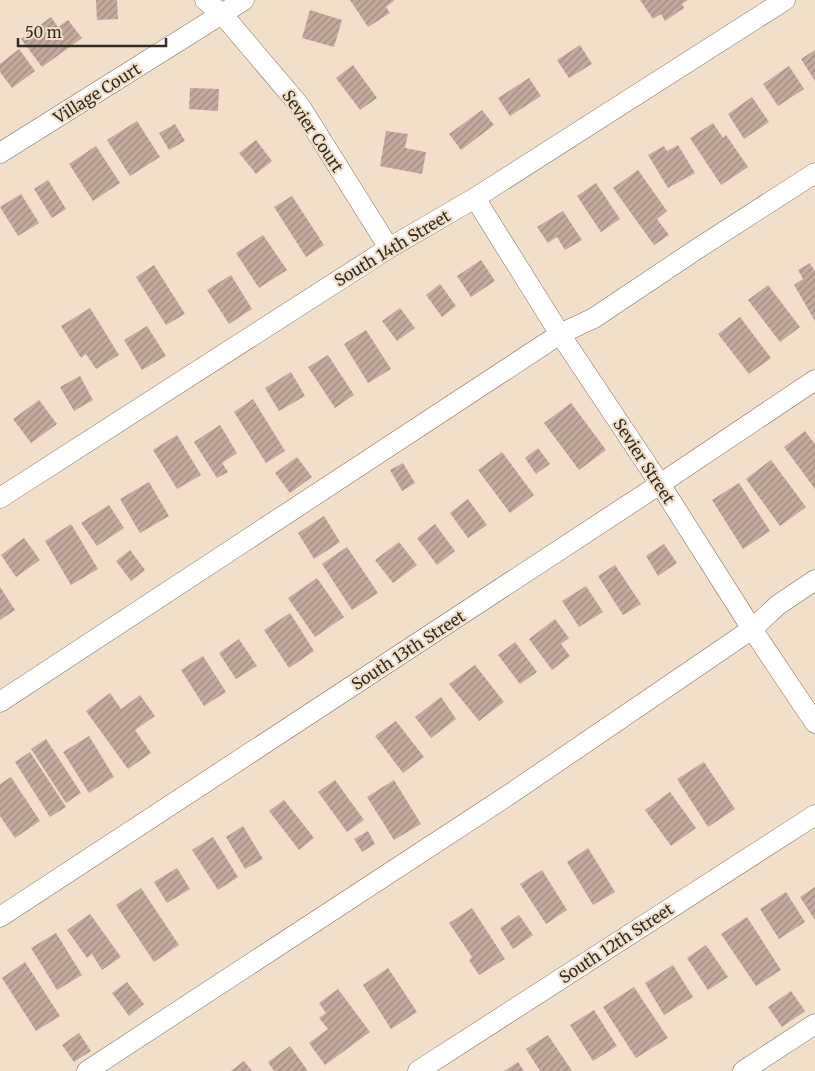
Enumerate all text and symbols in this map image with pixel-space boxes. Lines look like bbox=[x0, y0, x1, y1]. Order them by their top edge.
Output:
scale bar bbox=[18, 15, 165, 47]
text: 50 m bbox=[25, 23, 62, 42]
street label: Village Court bbox=[49, 58, 145, 128]
street label: Sevier Court bbox=[278, 86, 348, 176]
street label: South 14th Street bbox=[330, 205, 454, 290]
street label: Sevier Street bbox=[609, 415, 679, 508]
street label: South 13th Street bbox=[347, 605, 469, 694]
street label: South 12th Street bbox=[555, 898, 677, 987]

